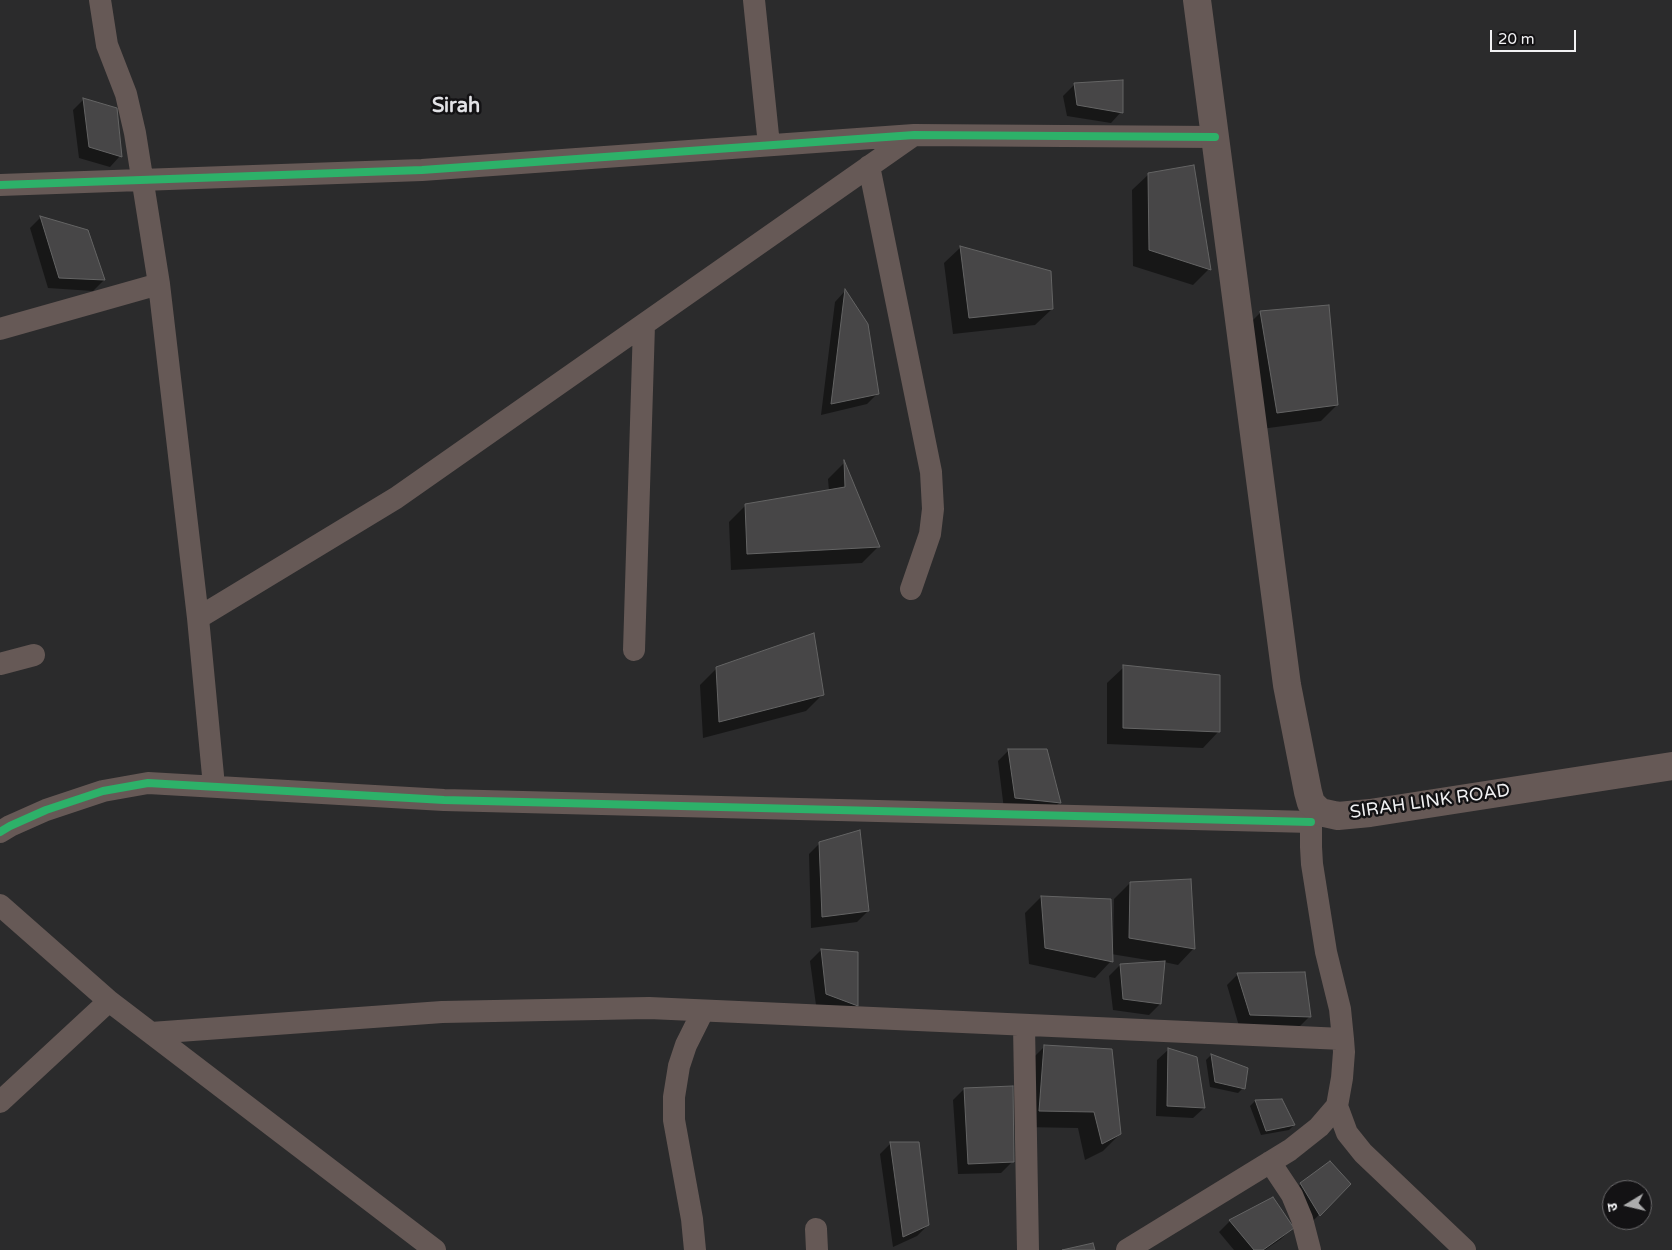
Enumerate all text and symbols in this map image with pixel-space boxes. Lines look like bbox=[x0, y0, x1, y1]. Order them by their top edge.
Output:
scale bar bbox=[1492, 20, 1578, 52]
text: 20 m bbox=[1498, 30, 1535, 48]
district label: Sirah bbox=[432, 95, 480, 119]
street label: SIRAH LINK ROAD bbox=[1349, 780, 1511, 824]
north arrow bbox=[1602, 1180, 1652, 1230]
text: उ bbox=[1604, 1202, 1622, 1213]

